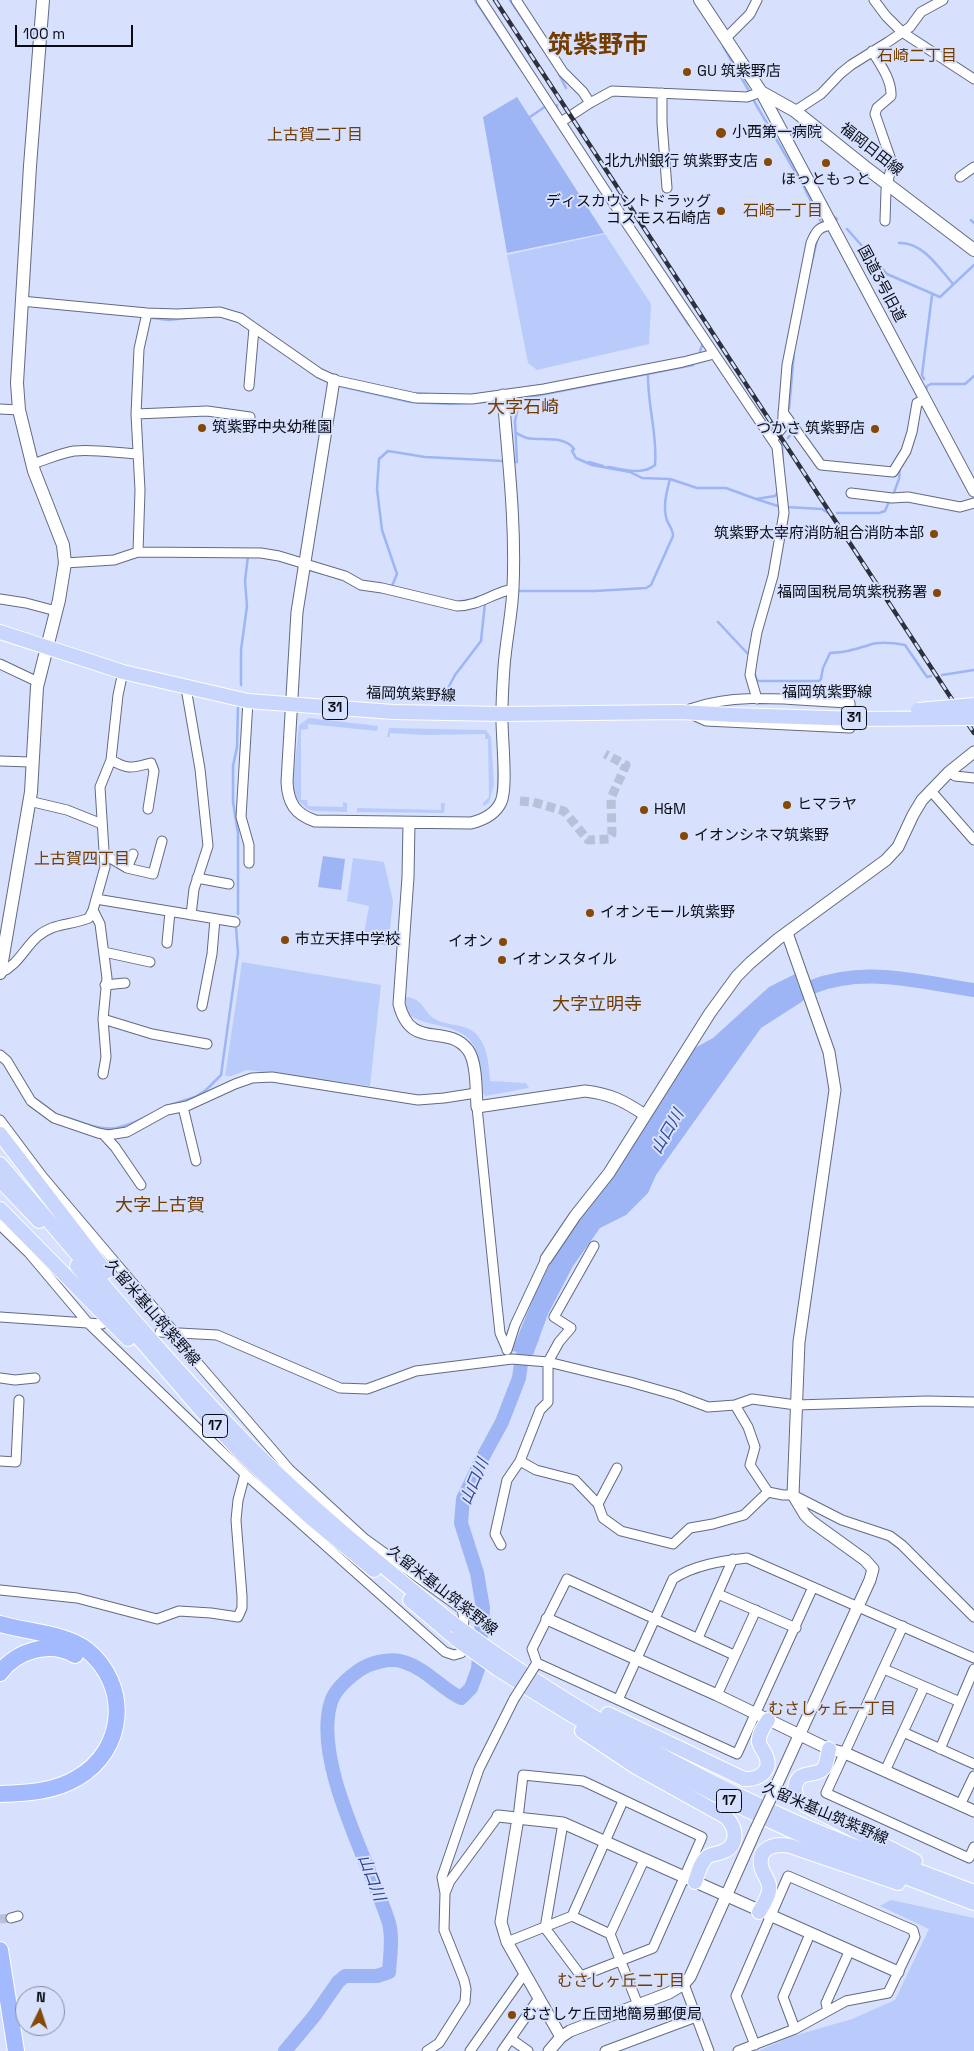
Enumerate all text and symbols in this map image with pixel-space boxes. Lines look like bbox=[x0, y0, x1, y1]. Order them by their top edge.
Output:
scale bar bbox=[18, 15, 135, 47]
text: 100 m bbox=[23, 24, 65, 43]
district label: 筑紫野市 bbox=[548, 31, 648, 61]
district label: 石崎二丁目 bbox=[877, 47, 957, 67]
place label: GU 筑紫野店 bbox=[697, 63, 781, 81]
marker: GU 筑紫野店 bbox=[681, 66, 693, 78]
street label: 福岡日田線 bbox=[836, 120, 906, 180]
place label: 小西第一病院 bbox=[732, 124, 822, 142]
district label: 上古賀二丁目 bbox=[267, 126, 363, 146]
marker: 小西第一病院 bbox=[714, 126, 728, 140]
place label: 北九州銀行 筑紫野支店 bbox=[604, 153, 758, 171]
marker: 北九州銀行 筑紫野支店 bbox=[762, 156, 774, 168]
marker: ほっともっと bbox=[820, 157, 832, 169]
place label: ほっともっと bbox=[781, 171, 871, 189]
place label: ディスカウントドラッグ コスモス石崎店 bbox=[546, 193, 711, 228]
district label: 石崎一丁目 bbox=[743, 202, 823, 222]
marker: ディスカウントドラッグ コスモス石崎店 bbox=[715, 205, 727, 217]
street label: 国道3号旧道 bbox=[853, 243, 909, 325]
district label: 大字石崎 bbox=[487, 397, 559, 419]
place label: 筑紫野中央幼稚園 bbox=[212, 419, 332, 437]
place label: つかさ 筑紫野店 bbox=[756, 420, 865, 438]
marker: 筑紫野中央幼稚園 bbox=[196, 422, 208, 434]
marker: つかさ 筑紫野店 bbox=[869, 423, 881, 435]
place label: 筑紫野太宰府消防組合消防本部 bbox=[714, 525, 924, 543]
marker: 筑紫野太宰府消防組合消防本部 bbox=[928, 528, 940, 540]
place label: 福岡国税局筑紫税務署 bbox=[777, 584, 927, 602]
marker: 福岡国税局筑紫税務署 bbox=[931, 587, 943, 599]
street label: 福岡筑紫野線 bbox=[366, 684, 456, 706]
street label: 福岡筑紫野線 bbox=[782, 684, 872, 702]
road number: 31 bbox=[322, 696, 348, 720]
road number: 31 bbox=[842, 706, 866, 730]
place label: ヒマラヤ bbox=[797, 796, 857, 814]
marker: ヒマラヤ bbox=[781, 799, 793, 811]
place label: H&M bbox=[654, 801, 686, 819]
marker: H&M bbox=[638, 804, 650, 816]
place label: イオンシネマ筑紫野 bbox=[694, 827, 829, 845]
marker: イオンシネマ筑紫野 bbox=[678, 830, 690, 842]
district label: 上古賀四丁目 bbox=[34, 850, 130, 870]
place label: イオンモール筑紫野 bbox=[600, 904, 735, 922]
marker: イオンモール筑紫野 bbox=[584, 907, 596, 919]
place label: 市立天拝中学校 bbox=[295, 931, 400, 949]
place label: イオン bbox=[448, 933, 493, 951]
marker: 市立天拝中学校 bbox=[279, 934, 291, 946]
marker: イオン bbox=[497, 936, 509, 948]
place label: イオンスタイル bbox=[512, 951, 617, 969]
marker: イオンスタイル bbox=[496, 954, 508, 966]
district label: 大字立明寺 bbox=[552, 994, 642, 1016]
water label: 山口川 bbox=[648, 1106, 688, 1158]
district label: 大字上古賀 bbox=[115, 1195, 205, 1217]
street label: 久留米基山筑紫野線 bbox=[101, 1256, 203, 1370]
road number: 17 bbox=[202, 1414, 228, 1438]
water label: 山口川 bbox=[457, 1456, 493, 1508]
street label: 久留米基山筑紫野線 bbox=[383, 1542, 501, 1640]
district label: むさしヶ丘一丁目 bbox=[768, 1700, 896, 1720]
street label: 久留米基山筑紫野線 bbox=[759, 1779, 891, 1849]
road number: 17 bbox=[716, 1790, 742, 1812]
water label: 山口川 bbox=[353, 1852, 389, 1904]
district label: むさしヶ丘二丁目 bbox=[557, 1972, 685, 1992]
north arrow bbox=[15, 1986, 65, 2036]
text: N bbox=[36, 1988, 46, 2006]
place label: むさしケ丘団地簡易郵便局 bbox=[522, 2006, 702, 2024]
marker: むさしケ丘団地簡易郵便局 bbox=[506, 2009, 518, 2021]

